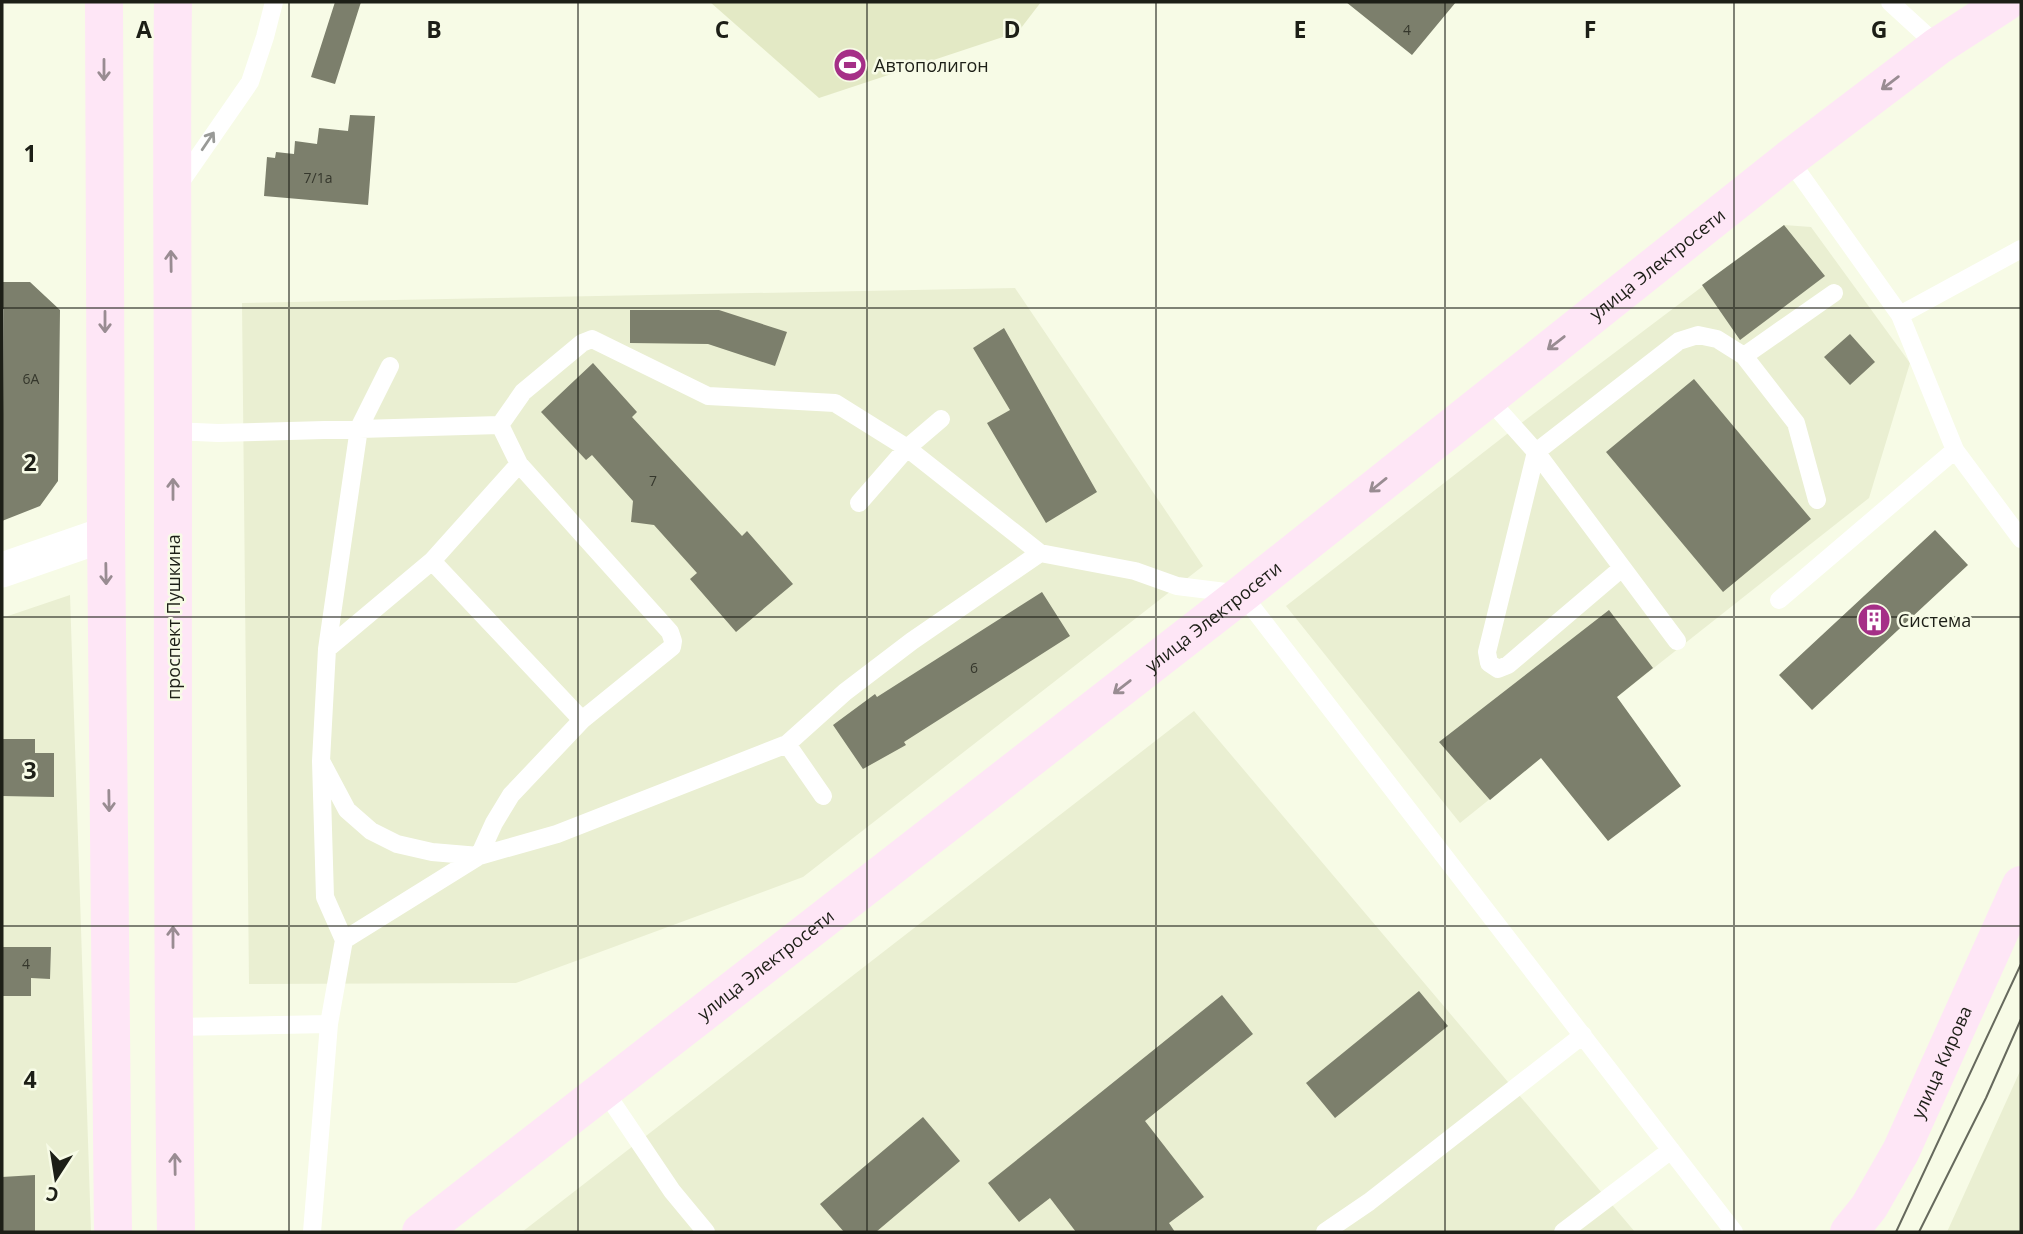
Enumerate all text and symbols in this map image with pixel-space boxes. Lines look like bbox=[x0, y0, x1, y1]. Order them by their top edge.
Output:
text: A bbox=[136, 13, 152, 45]
text: B bbox=[426, 13, 442, 45]
text: C bbox=[715, 13, 729, 45]
text: D bbox=[1003, 13, 1021, 45]
text: E bbox=[1294, 13, 1306, 45]
text: F bbox=[1584, 13, 1596, 45]
text: G bbox=[1871, 13, 1887, 45]
house number: 4 bbox=[1403, 20, 1411, 39]
sports icon: Автополигон bbox=[831, 46, 869, 84]
place label: Автополигон bbox=[874, 53, 989, 77]
one-way arrow bbox=[97, 58, 111, 81]
one-way arrow bbox=[1881, 75, 1899, 90]
one-way arrow bbox=[201, 132, 216, 151]
text: 1 bbox=[23, 137, 37, 169]
house number: 7/1а bbox=[304, 168, 332, 187]
street label: улица Электросети bbox=[1584, 203, 1730, 325]
one-way arrow bbox=[165, 250, 178, 273]
one-way arrow bbox=[98, 310, 112, 333]
one-way arrow bbox=[1547, 335, 1565, 351]
house number: 6А bbox=[23, 369, 40, 388]
text: 2 bbox=[23, 446, 37, 478]
house number: 7 bbox=[649, 471, 657, 490]
one-way arrow bbox=[166, 477, 180, 500]
one-way arrow bbox=[1369, 477, 1387, 492]
street label: проспект Пушкина bbox=[161, 534, 185, 700]
street label: улица Электросети bbox=[1140, 556, 1286, 677]
one-way arrow bbox=[99, 562, 113, 585]
building icon: Система bbox=[1855, 601, 1893, 639]
place label: Система bbox=[1898, 608, 1971, 632]
house number: 6 bbox=[970, 658, 978, 677]
one-way arrow bbox=[1114, 679, 1132, 694]
text: 3 bbox=[23, 754, 37, 786]
one-way arrow bbox=[102, 790, 116, 813]
street label: улица Электросети bbox=[692, 904, 839, 1025]
one-way arrow bbox=[166, 925, 180, 948]
house number: 4 bbox=[22, 954, 30, 973]
street label: улица Кирова bbox=[1905, 1002, 1977, 1122]
text: 4 bbox=[23, 1063, 37, 1095]
north arrow bbox=[21, 1143, 91, 1213]
one-way arrow bbox=[168, 1153, 182, 1176]
text: С bbox=[44, 1181, 61, 1209]

